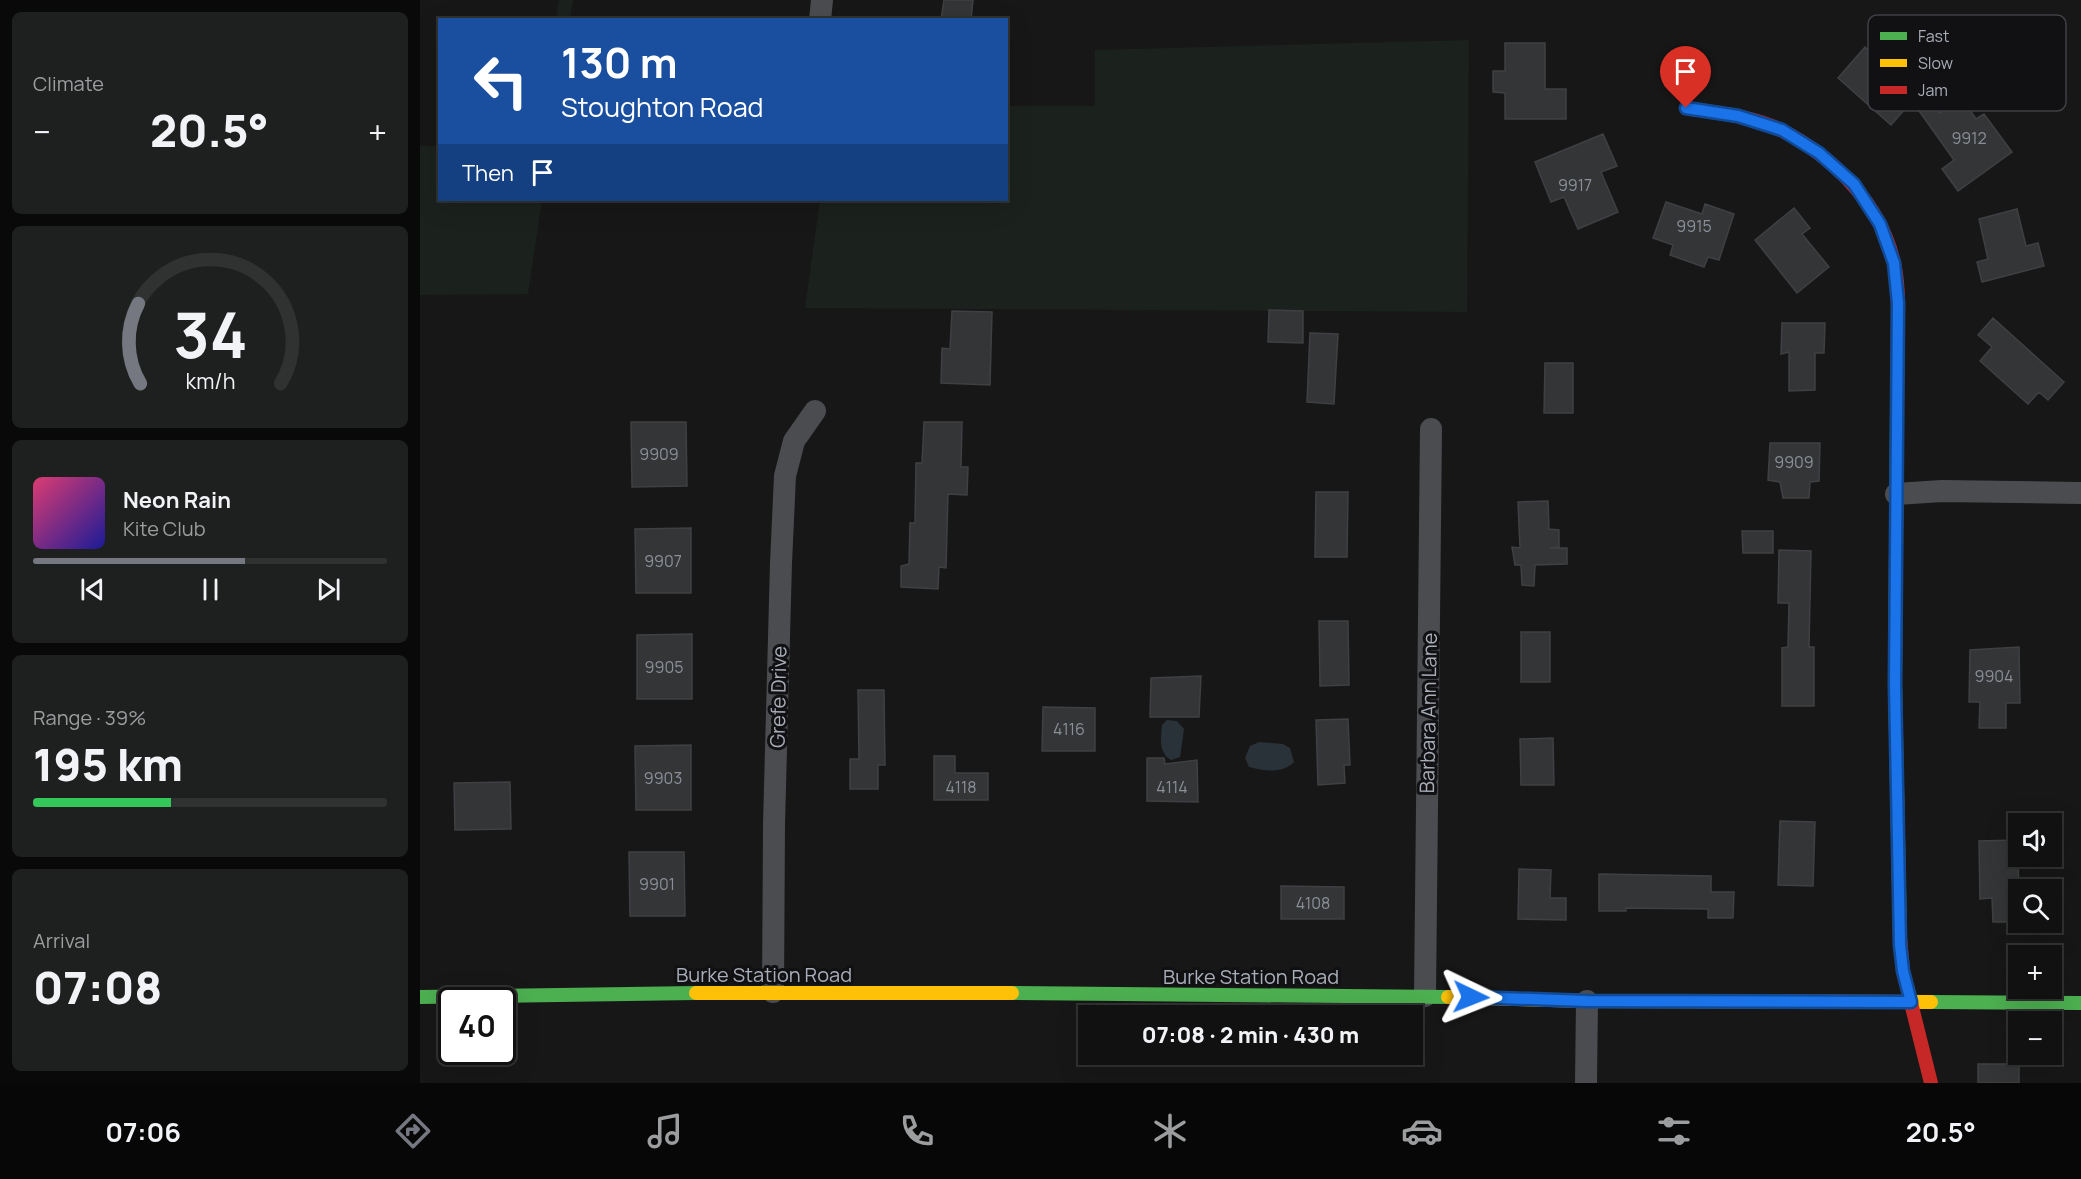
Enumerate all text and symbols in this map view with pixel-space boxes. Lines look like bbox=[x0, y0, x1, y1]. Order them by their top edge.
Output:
legend bbox=[1868, 15, 2066, 111]
text: Fast bbox=[1918, 25, 1949, 47]
text: 130 m bbox=[561, 33, 678, 91]
icon: left bbox=[462, 42, 540, 120]
pin bbox=[1660, 46, 1711, 108]
text: Slow bbox=[1918, 52, 1953, 74]
icon: arrive bbox=[1669, 55, 1702, 88]
text: Climate bbox=[33, 70, 104, 97]
text: Jam bbox=[1918, 79, 1948, 101]
text: Stoughton Road bbox=[561, 88, 764, 125]
text: 20.5° bbox=[150, 99, 269, 161]
text: − bbox=[33, 109, 51, 154]
text: + bbox=[368, 109, 387, 154]
house number: 9912 bbox=[1951, 127, 1987, 149]
icon: arrive bbox=[526, 156, 559, 189]
text: Then bbox=[462, 158, 514, 188]
house number: 9917 bbox=[1558, 174, 1592, 196]
house number: 9915 bbox=[1676, 215, 1712, 237]
text: 34 bbox=[173, 291, 247, 377]
text: km/h bbox=[185, 367, 235, 396]
house number: 9909 bbox=[639, 443, 679, 465]
house number: 9909 bbox=[1774, 451, 1814, 473]
text: Neon Rain bbox=[123, 485, 231, 515]
text: Kite Club bbox=[123, 515, 206, 542]
house number: 9907 bbox=[644, 550, 682, 572]
icon: previous bbox=[76, 573, 109, 606]
icon: pause bbox=[194, 573, 227, 606]
icon: next bbox=[312, 573, 345, 606]
street label: Barbara Ann Lane bbox=[1413, 632, 1443, 794]
street label: Grefe Drive bbox=[764, 646, 792, 748]
house number: 9905 bbox=[645, 656, 683, 678]
house number: 9904 bbox=[1974, 665, 2014, 687]
text: Range · 39% bbox=[33, 704, 146, 731]
house number: 4116 bbox=[1053, 718, 1085, 740]
text: 195 km bbox=[33, 733, 183, 795]
house number: 9903 bbox=[644, 767, 682, 789]
house number: 4118 bbox=[945, 776, 977, 798]
house number: 4114 bbox=[1156, 776, 1188, 798]
map controls bbox=[2008, 813, 2062, 1065]
button: sound bbox=[2008, 813, 2062, 867]
house number: 9901 bbox=[639, 873, 675, 895]
button: search bbox=[2008, 879, 2062, 933]
house number: 4108 bbox=[1296, 892, 1330, 914]
text: Arrival bbox=[33, 927, 90, 954]
button: + bbox=[2008, 945, 2062, 999]
text: 07:08 bbox=[33, 956, 162, 1018]
street label: Burke Station Road bbox=[676, 961, 852, 988]
street label: Burke Station Road bbox=[1163, 963, 1339, 990]
position arrow bbox=[1439, 965, 1503, 1029]
speed limit sign: 40 bbox=[438, 987, 516, 1065]
button: − bbox=[2008, 1011, 2062, 1065]
text: 07:08 · 2 min · 430 m bbox=[1142, 1020, 1359, 1050]
icon: directions bbox=[392, 1110, 434, 1152]
icon: music bbox=[644, 1110, 686, 1152]
icon: phone bbox=[896, 1110, 938, 1152]
icon: climate bbox=[1149, 1110, 1191, 1152]
icon: car bbox=[1401, 1110, 1443, 1152]
icon: filters bbox=[1653, 1110, 1695, 1152]
text: 07:06 bbox=[105, 1113, 181, 1150]
text: 20.5° bbox=[1906, 1113, 1976, 1150]

